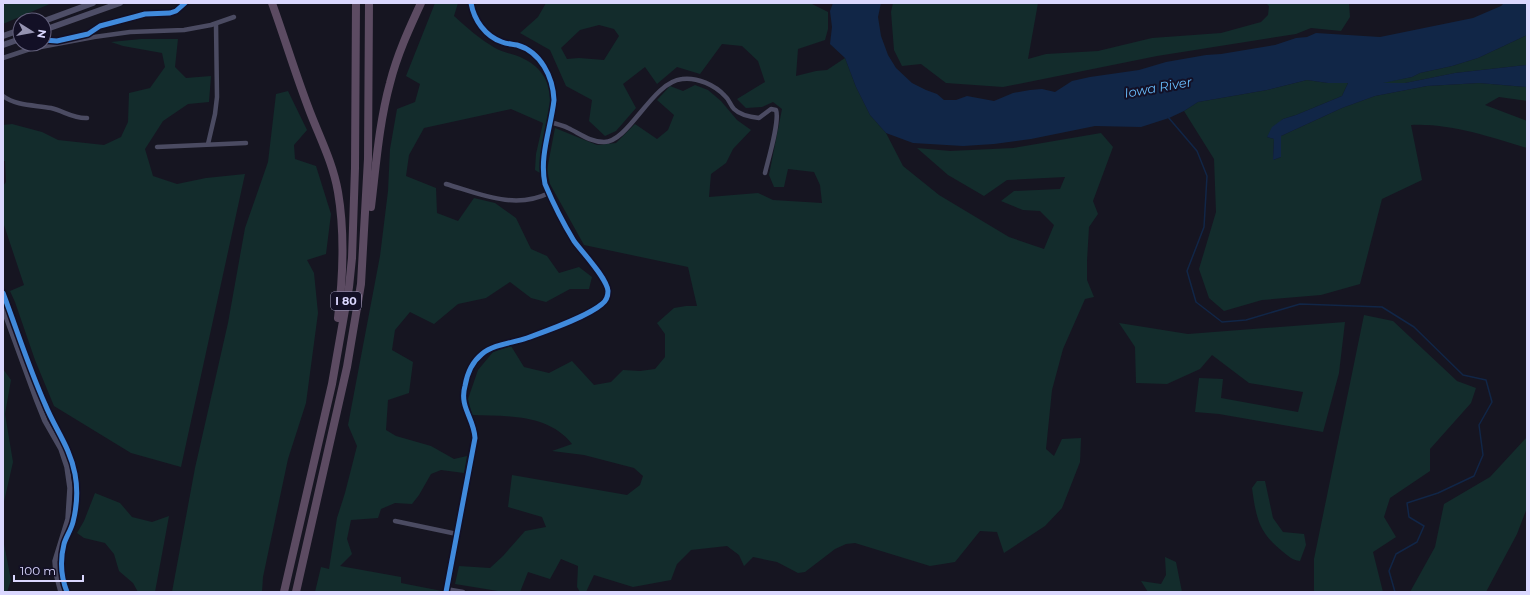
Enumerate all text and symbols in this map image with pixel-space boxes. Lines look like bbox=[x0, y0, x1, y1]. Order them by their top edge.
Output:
north arrow bbox=[12, 12, 52, 52]
text: N bbox=[34, 28, 50, 40]
water label: Iowa River bbox=[1123, 73, 1194, 101]
road number: I 80 bbox=[331, 292, 361, 310]
scale bar bbox=[14, 557, 83, 583]
text: 100 m bbox=[20, 563, 56, 578]

